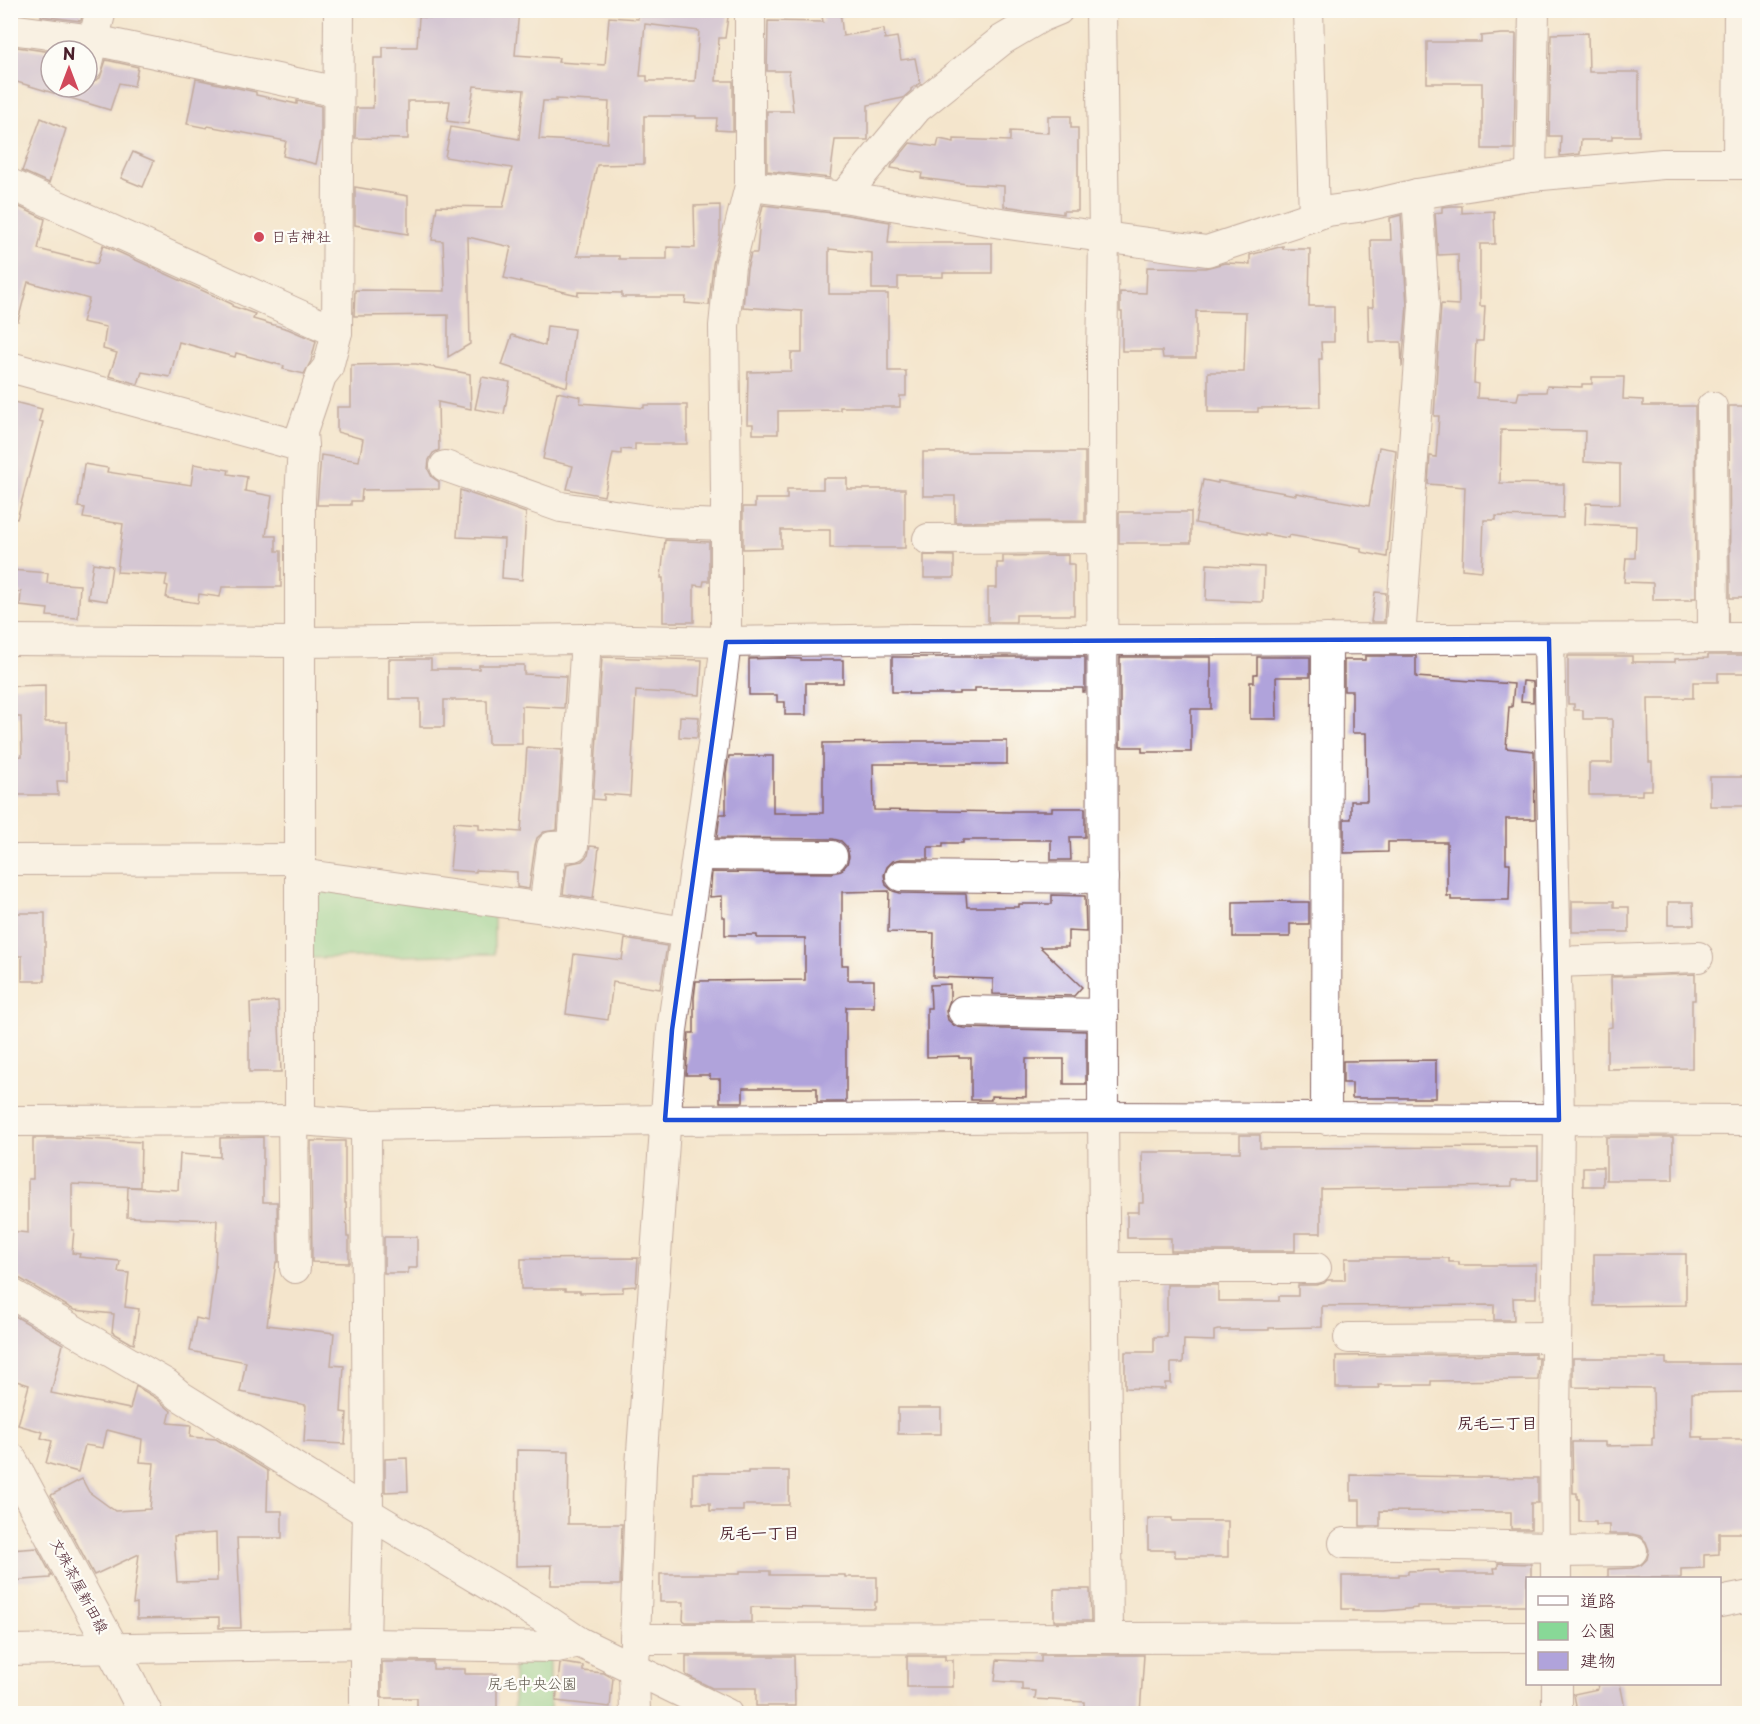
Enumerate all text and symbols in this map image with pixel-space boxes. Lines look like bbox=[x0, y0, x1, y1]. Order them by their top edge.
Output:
north arrow bbox=[39, 39, 99, 99]
text: N bbox=[63, 41, 75, 65]
place label: 日吉神社 bbox=[271, 224, 331, 247]
marker: 日吉神社 bbox=[252, 230, 266, 244]
district label: 尻毛二丁目 bbox=[1457, 1410, 1537, 1434]
district label: 尻毛一丁目 bbox=[719, 1520, 799, 1544]
street label: 文殊茶屋新田線 bbox=[46, 1534, 115, 1637]
legend bbox=[1526, 1577, 1721, 1685]
text: 道路 bbox=[1580, 1586, 1616, 1613]
text: 公園 bbox=[1580, 1616, 1616, 1643]
text: 建物 bbox=[1580, 1646, 1616, 1673]
park label: 尻毛中央公園 bbox=[487, 1671, 577, 1694]

